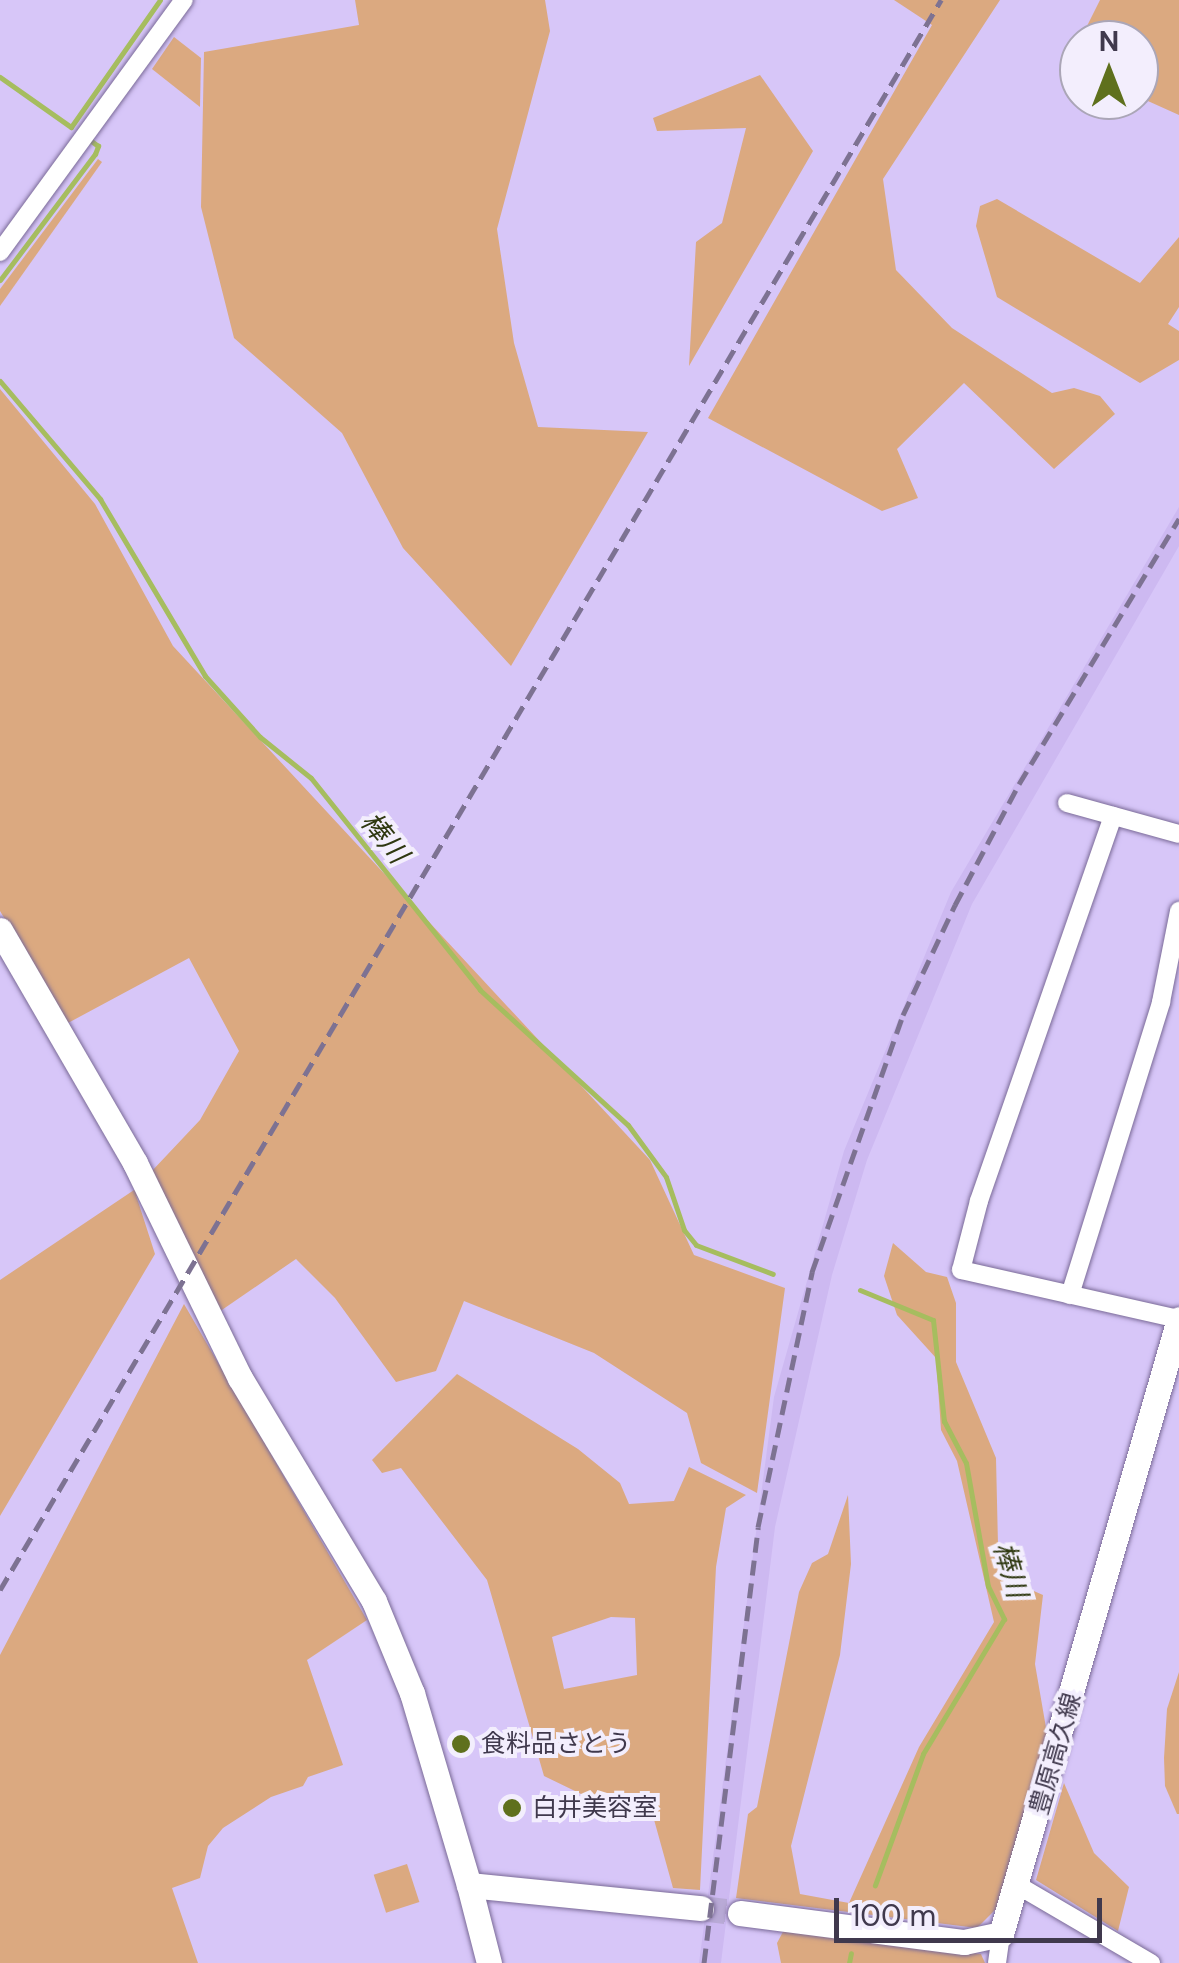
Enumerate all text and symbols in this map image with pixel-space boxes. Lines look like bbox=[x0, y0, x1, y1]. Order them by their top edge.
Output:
north arrow bbox=[1059, 20, 1159, 120]
text: N bbox=[1099, 23, 1119, 60]
water label: 棒川 bbox=[353, 806, 415, 870]
water label: 棒川 bbox=[986, 1538, 1034, 1602]
street label: 豊原高久線 bbox=[1024, 1690, 1088, 1818]
place label: 食料品さとう bbox=[481, 1729, 631, 1759]
marker: 食料品さとう bbox=[450, 1733, 472, 1755]
place label: 白井美容室 bbox=[532, 1793, 657, 1823]
marker: 白井美容室 bbox=[501, 1797, 523, 1819]
scale bar bbox=[839, 1878, 1106, 1940]
text: 100 m bbox=[851, 1896, 936, 1935]

